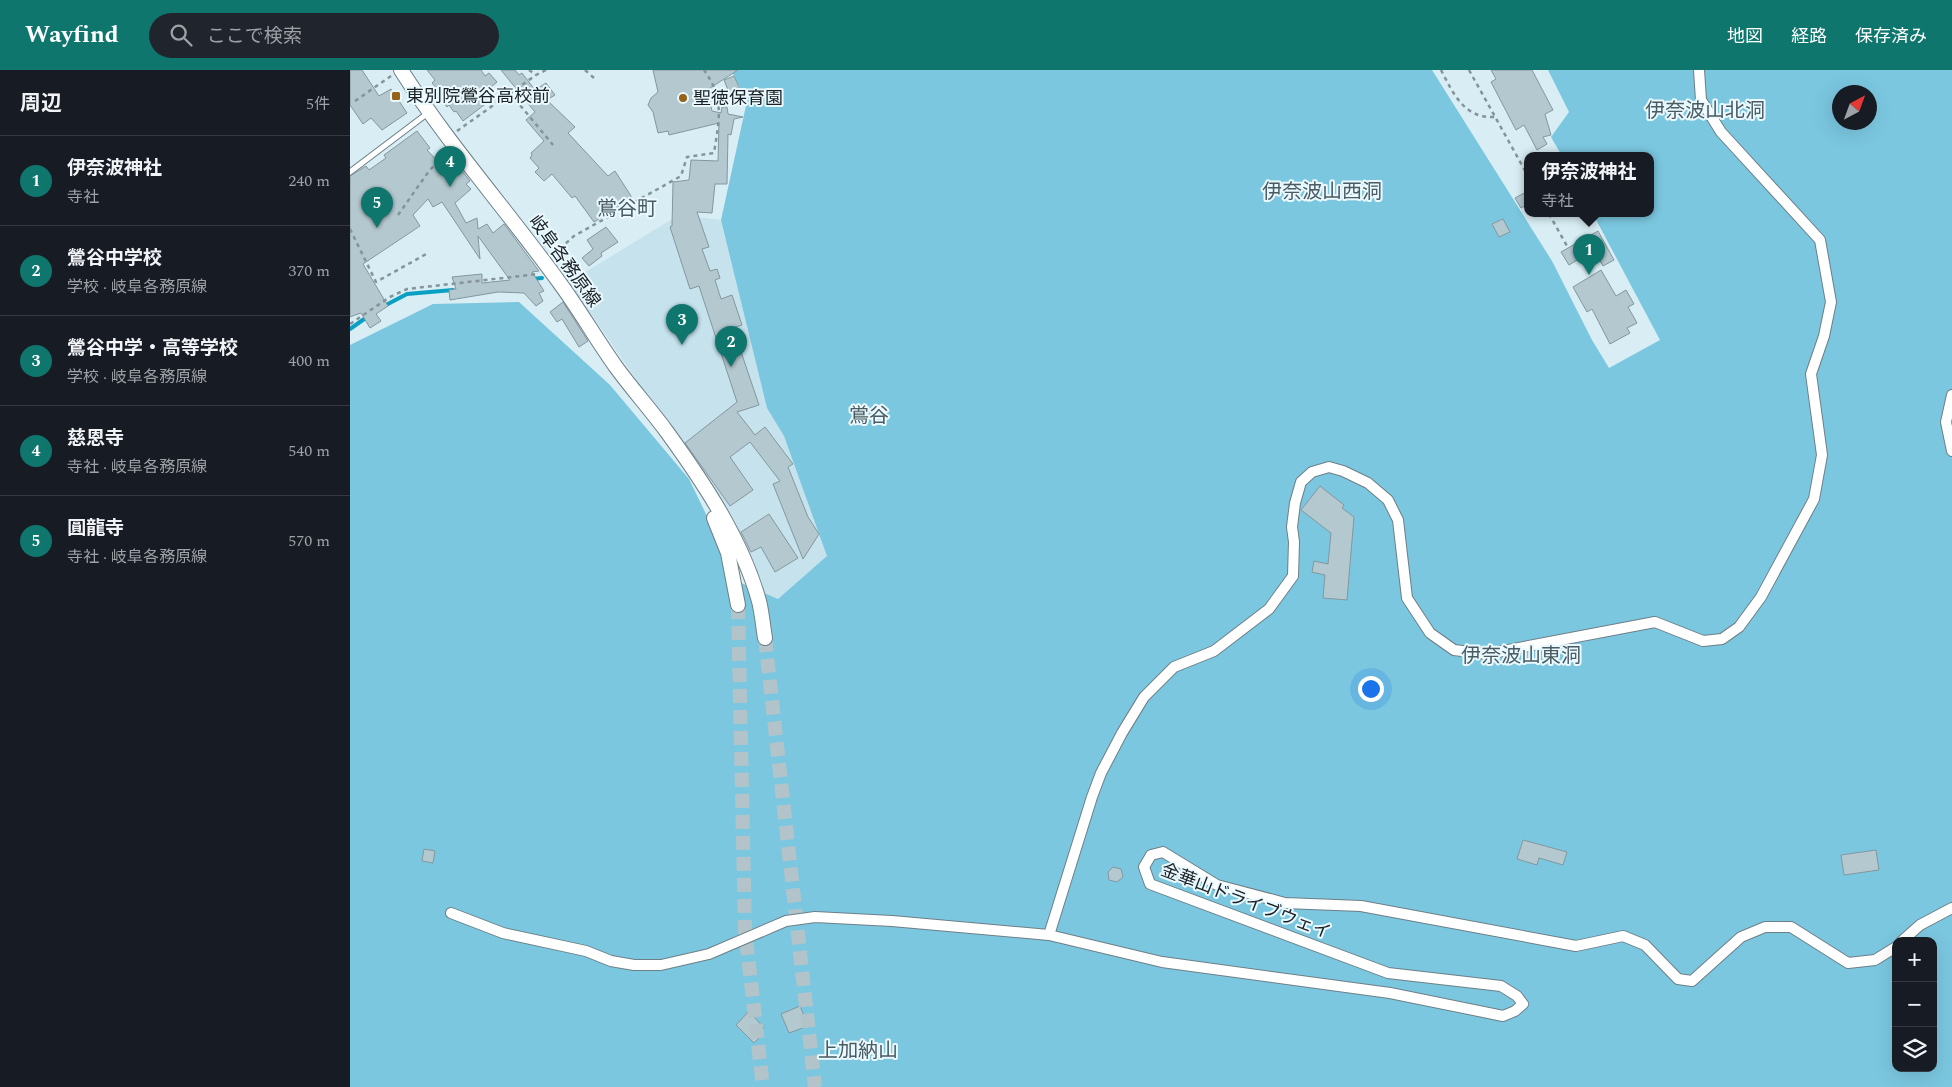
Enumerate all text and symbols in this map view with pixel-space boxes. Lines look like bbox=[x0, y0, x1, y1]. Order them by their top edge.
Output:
search box bbox=[149, 13, 499, 58]
text: Wayfind bbox=[25, 17, 119, 53]
icon: search bbox=[167, 21, 195, 49]
text: ここで検索 bbox=[207, 22, 302, 51]
text: 地図 bbox=[1727, 23, 1763, 50]
text: 経路 bbox=[1791, 23, 1827, 50]
text: 保存済み bbox=[1855, 23, 1927, 50]
place label: 東別院鶯谷高校前 bbox=[406, 83, 550, 110]
place label: 聖徳保育園 bbox=[693, 85, 783, 112]
north arrow bbox=[1832, 85, 1877, 130]
text: 周辺 bbox=[20, 88, 62, 120]
marker: 東別院鶯谷高校前 bbox=[390, 90, 402, 102]
text: 5件 bbox=[306, 92, 330, 116]
marker: 聖徳保育園 bbox=[677, 92, 689, 104]
district label: 伊奈波山北洞 bbox=[1645, 96, 1765, 126]
pin: 4 bbox=[434, 146, 466, 187]
popup bbox=[1524, 152, 1654, 217]
text: 伊奈波神社 bbox=[67, 154, 162, 183]
text: 伊奈波神社 bbox=[1541, 158, 1637, 187]
text: 1 bbox=[32, 169, 40, 193]
text: 240 m bbox=[288, 169, 330, 193]
district label: 伊奈波山西洞 bbox=[1262, 177, 1382, 207]
text: 寺社 bbox=[67, 185, 99, 209]
pin: 5 bbox=[361, 187, 393, 228]
text: 寺社 bbox=[1541, 189, 1574, 213]
district label: 鴬谷町 bbox=[597, 194, 657, 224]
street label: 岐阜各務原線 bbox=[522, 210, 607, 313]
pin: 1 bbox=[1573, 234, 1605, 275]
text: 鶯谷中学校 bbox=[67, 244, 162, 273]
text: 2 bbox=[32, 259, 40, 283]
text: 370 m bbox=[288, 259, 330, 283]
text: 学校 · 岐阜各務原線 bbox=[67, 275, 207, 299]
pin: 3 bbox=[666, 304, 698, 345]
pin: 2 bbox=[715, 326, 747, 367]
text: 鶯谷中学・高等学校 bbox=[67, 334, 238, 363]
text: 3 bbox=[32, 349, 40, 373]
text: 400 m bbox=[288, 349, 330, 373]
text: 学校 · 岐阜各務原線 bbox=[67, 365, 207, 389]
district label: 鴬谷 bbox=[849, 401, 889, 431]
text: 慈恩寺 bbox=[67, 424, 124, 453]
text: 4 bbox=[32, 439, 40, 463]
text: 540 m bbox=[288, 439, 330, 463]
text: 寺社 · 岐阜各務原線 bbox=[67, 455, 207, 479]
text: 圓龍寺 bbox=[67, 514, 124, 543]
text: 5 bbox=[32, 529, 40, 553]
text: 570 m bbox=[288, 529, 330, 553]
text: 寺社 · 岐阜各務原線 bbox=[67, 545, 207, 569]
district label: 伊奈波山東洞 bbox=[1461, 641, 1581, 671]
your location bbox=[1358, 676, 1384, 702]
street label: 金華山ドライブウェイ bbox=[1157, 857, 1335, 946]
map controls bbox=[1892, 937, 1937, 1072]
button: + bbox=[1892, 937, 1937, 982]
button: − bbox=[1892, 982, 1937, 1027]
button: layers bbox=[1892, 1027, 1937, 1072]
district label: 上加納山 bbox=[818, 1036, 898, 1066]

